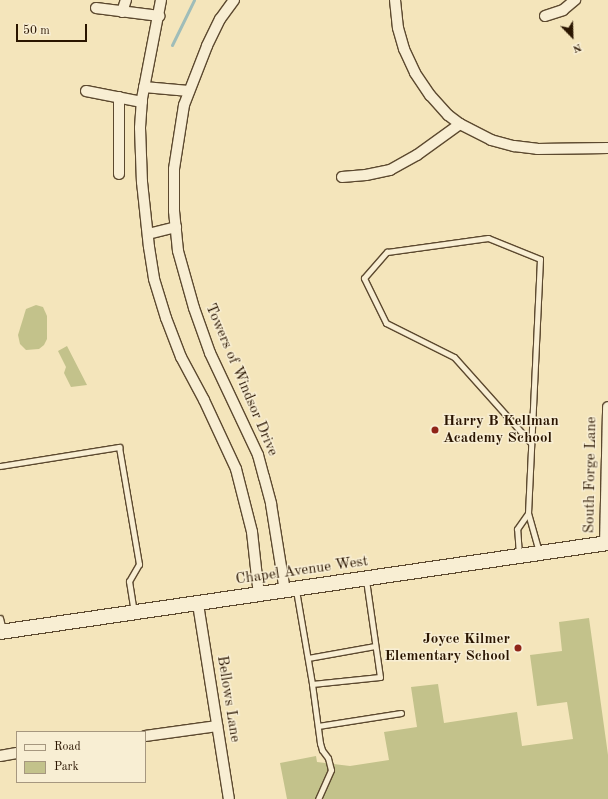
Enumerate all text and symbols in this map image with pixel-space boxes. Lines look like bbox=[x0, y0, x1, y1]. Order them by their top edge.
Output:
scale bar bbox=[18, 16, 89, 42]
north arrow bbox=[552, 16, 592, 56]
text: 50 m bbox=[23, 25, 50, 37]
text: N bbox=[571, 41, 583, 54]
street label: Towers of Windsor Drive bbox=[201, 301, 281, 459]
place label: Harry B Kellman Academy School bbox=[443, 412, 559, 447]
street label: South Forge Lane bbox=[581, 417, 601, 533]
marker: Harry B Kellman Academy School bbox=[430, 425, 440, 435]
street label: Chapel Avenue West bbox=[235, 553, 369, 589]
place label: Joyce Kilmer Elementary School bbox=[384, 630, 510, 665]
marker: Joyce Kilmer Elementary School bbox=[513, 643, 523, 653]
street label: Bellows Lane bbox=[212, 654, 244, 744]
legend bbox=[16, 731, 146, 783]
text: Road bbox=[54, 741, 81, 753]
text: Park bbox=[54, 761, 79, 773]

